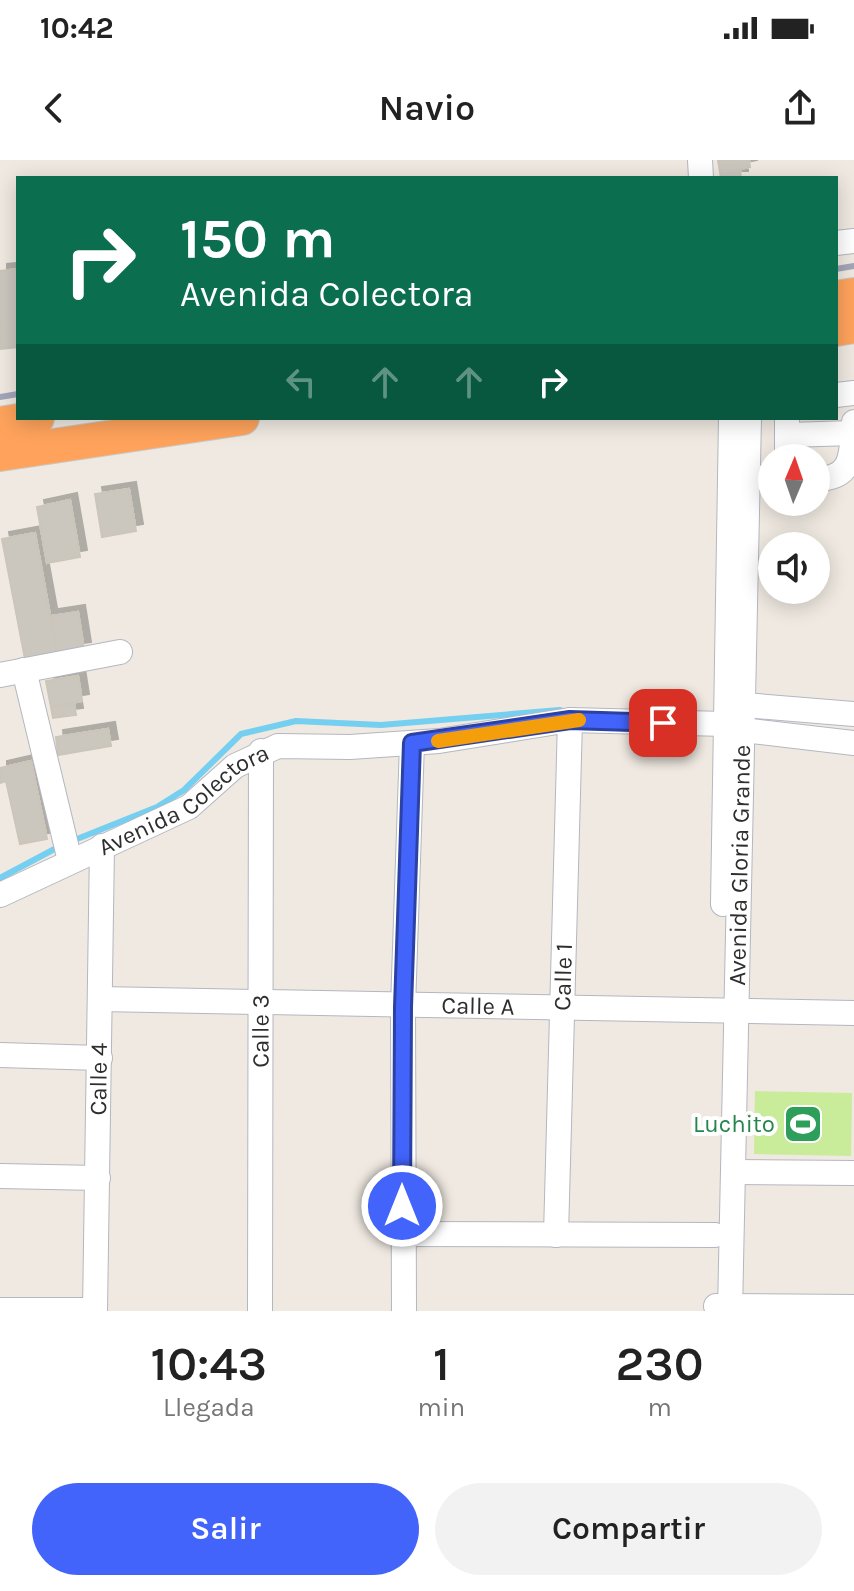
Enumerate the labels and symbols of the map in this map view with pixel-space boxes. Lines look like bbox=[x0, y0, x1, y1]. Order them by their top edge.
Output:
north arrow bbox=[758, 444, 830, 516]
pin bbox=[629, 689, 697, 757]
street label: Avenida Colectora bbox=[94, 738, 273, 861]
street label: Avenida Gloria Grande bbox=[723, 744, 756, 986]
street label: Calle 1 bbox=[548, 943, 578, 1011]
street label: Calle A bbox=[441, 991, 515, 1021]
street label: Calle 3 bbox=[246, 994, 275, 1068]
street label: Calle 4 bbox=[84, 1042, 113, 1116]
sports icon: Luchito bbox=[782, 1103, 824, 1145]
place label: Luchito bbox=[693, 1110, 775, 1138]
position arrow bbox=[360, 1164, 444, 1248]

